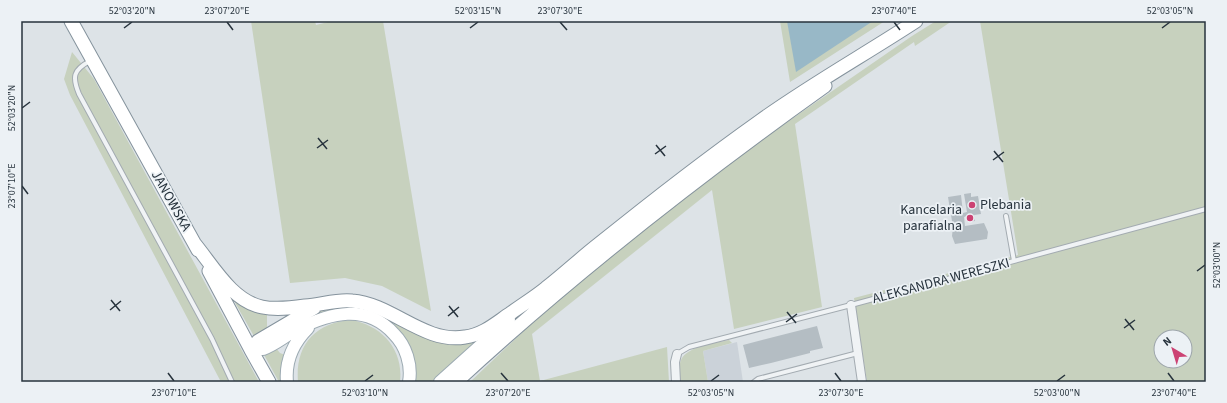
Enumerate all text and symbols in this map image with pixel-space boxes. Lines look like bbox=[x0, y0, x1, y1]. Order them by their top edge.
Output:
text: 52°03'20"N bbox=[109, 4, 155, 18]
text: 23°07'20"E bbox=[204, 4, 250, 18]
text: 52°03'15"N bbox=[455, 4, 501, 18]
text: 23°07'30"E bbox=[537, 4, 583, 18]
text: 23°07'40"E bbox=[871, 4, 917, 18]
text: 52°03'05"N bbox=[1147, 4, 1193, 18]
text: 52°03'20"N bbox=[5, 85, 19, 131]
text: 23°07'10"E bbox=[5, 163, 19, 209]
street label: JANOWSKA bbox=[146, 167, 196, 235]
place label: Plebania bbox=[980, 195, 1031, 215]
place label: Kancelaria parafialna bbox=[900, 200, 962, 236]
marker: Plebania bbox=[967, 200, 977, 210]
marker: Kancelaria parafialna bbox=[965, 213, 975, 223]
text: 52°03'00"N bbox=[1210, 242, 1224, 288]
street label: ALEKSANDRA WERESZKI bbox=[870, 253, 1012, 309]
north arrow bbox=[1153, 329, 1193, 369]
text: N bbox=[1160, 333, 1175, 350]
text: 23°07'10"E bbox=[151, 386, 197, 400]
text: 52°03'10"N bbox=[342, 386, 388, 400]
text: 23°07'20"E bbox=[485, 386, 531, 400]
text: 52°03'05"N bbox=[688, 386, 734, 400]
text: 23°07'30"E bbox=[818, 386, 864, 400]
text: 52°03'00"N bbox=[1034, 386, 1080, 400]
text: 23°07'40"E bbox=[1151, 386, 1197, 400]

